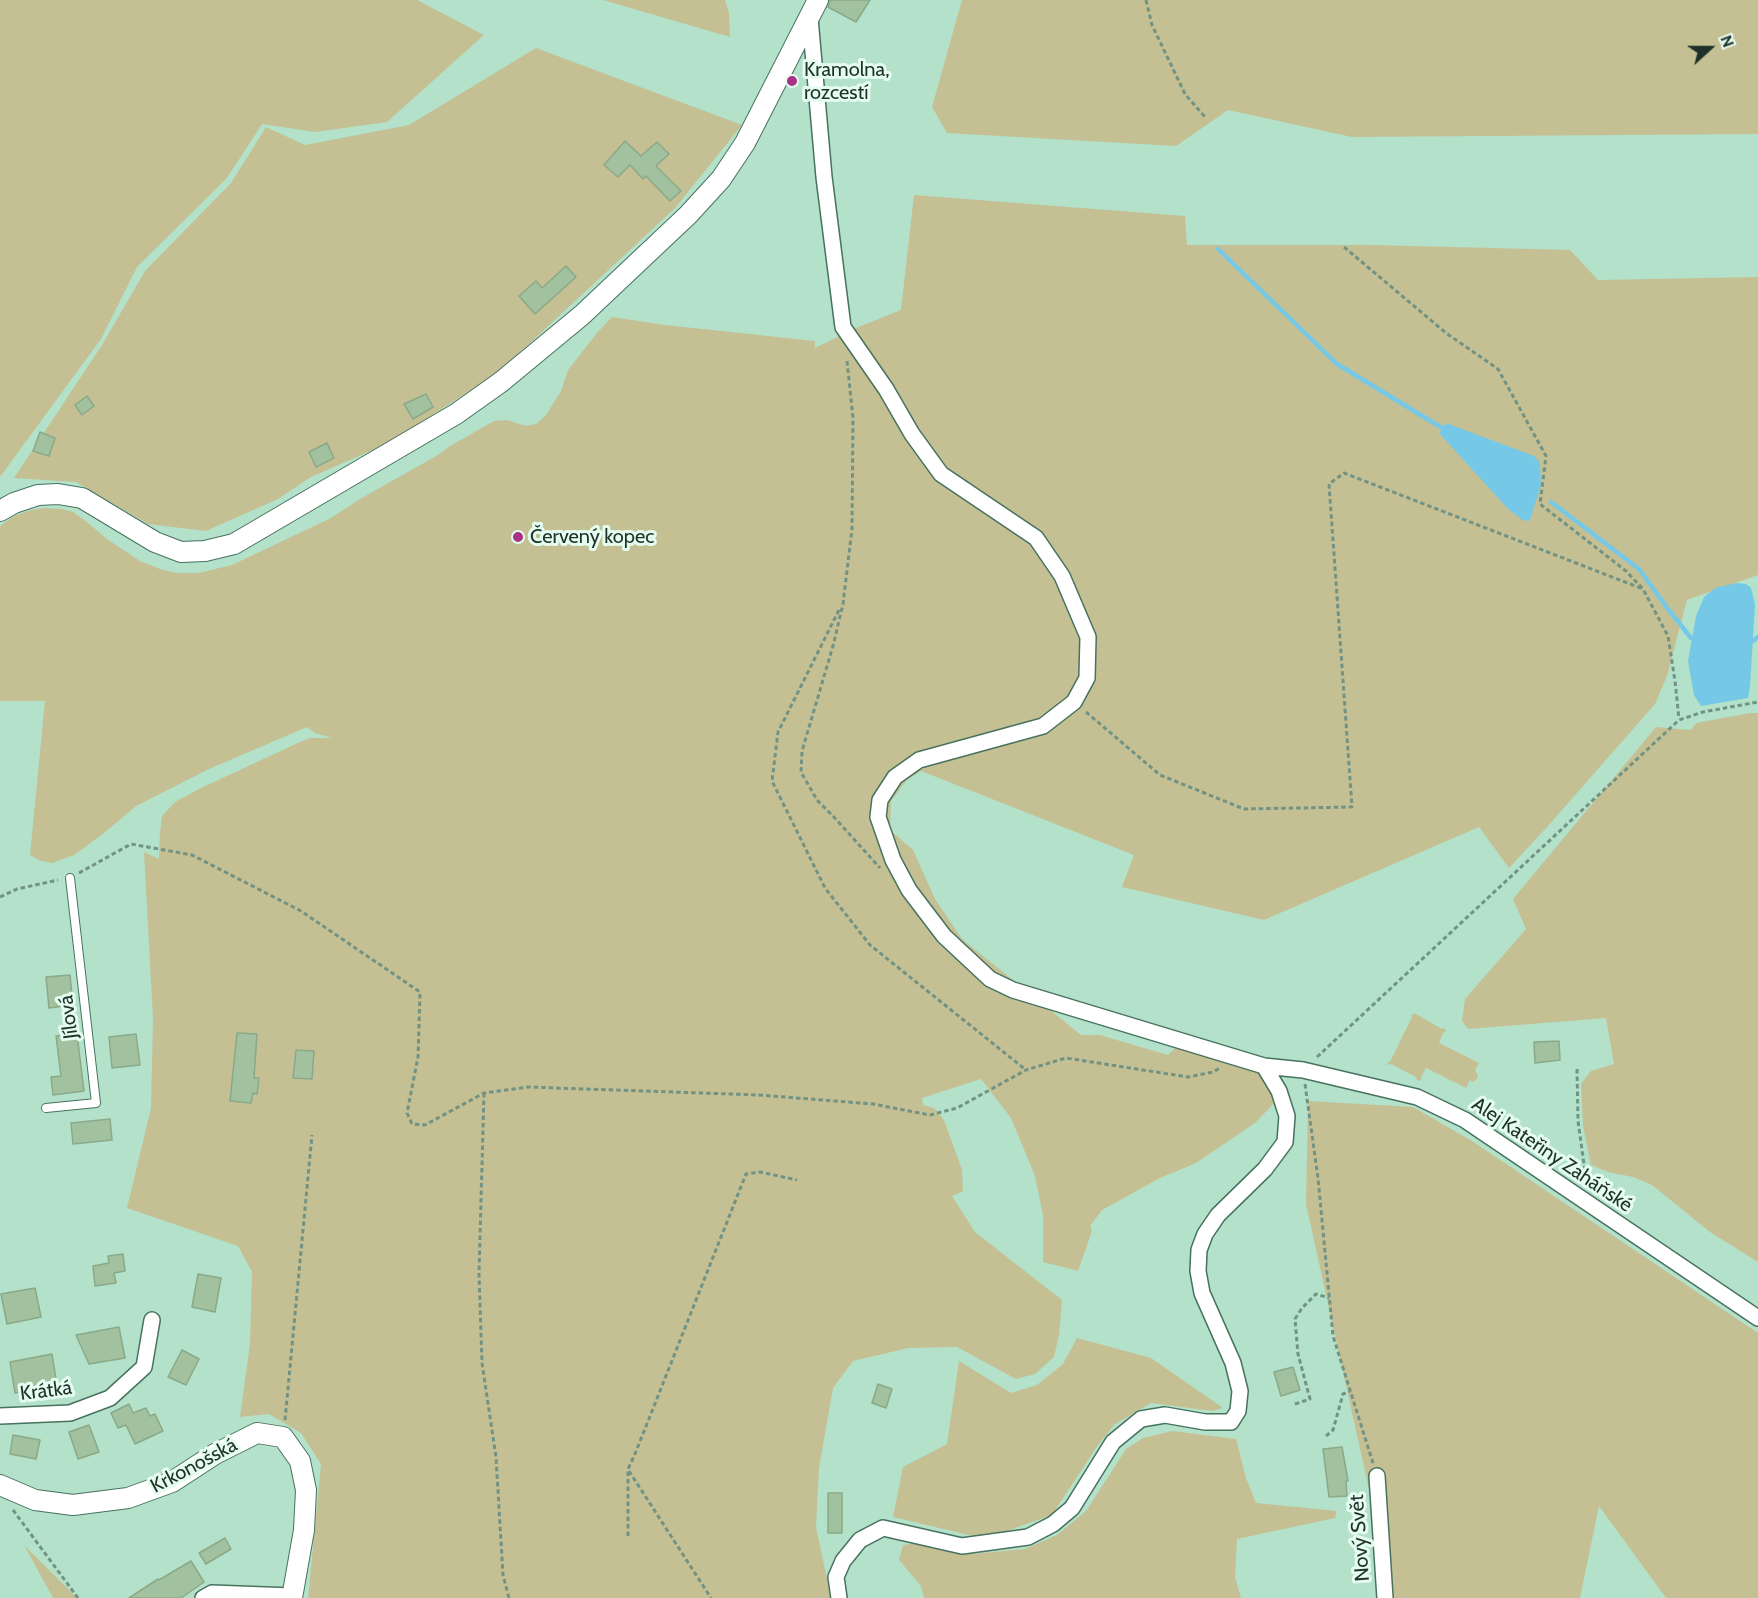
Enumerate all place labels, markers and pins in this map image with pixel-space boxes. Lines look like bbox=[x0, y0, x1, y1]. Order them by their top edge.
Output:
place label: Kramolna, rozcestí bbox=[804, 58, 889, 105]
marker: Kramolna, rozcestí bbox=[785, 74, 799, 88]
place label: Červený kopec bbox=[530, 525, 654, 549]
marker: Červený kopec bbox=[511, 530, 525, 544]

